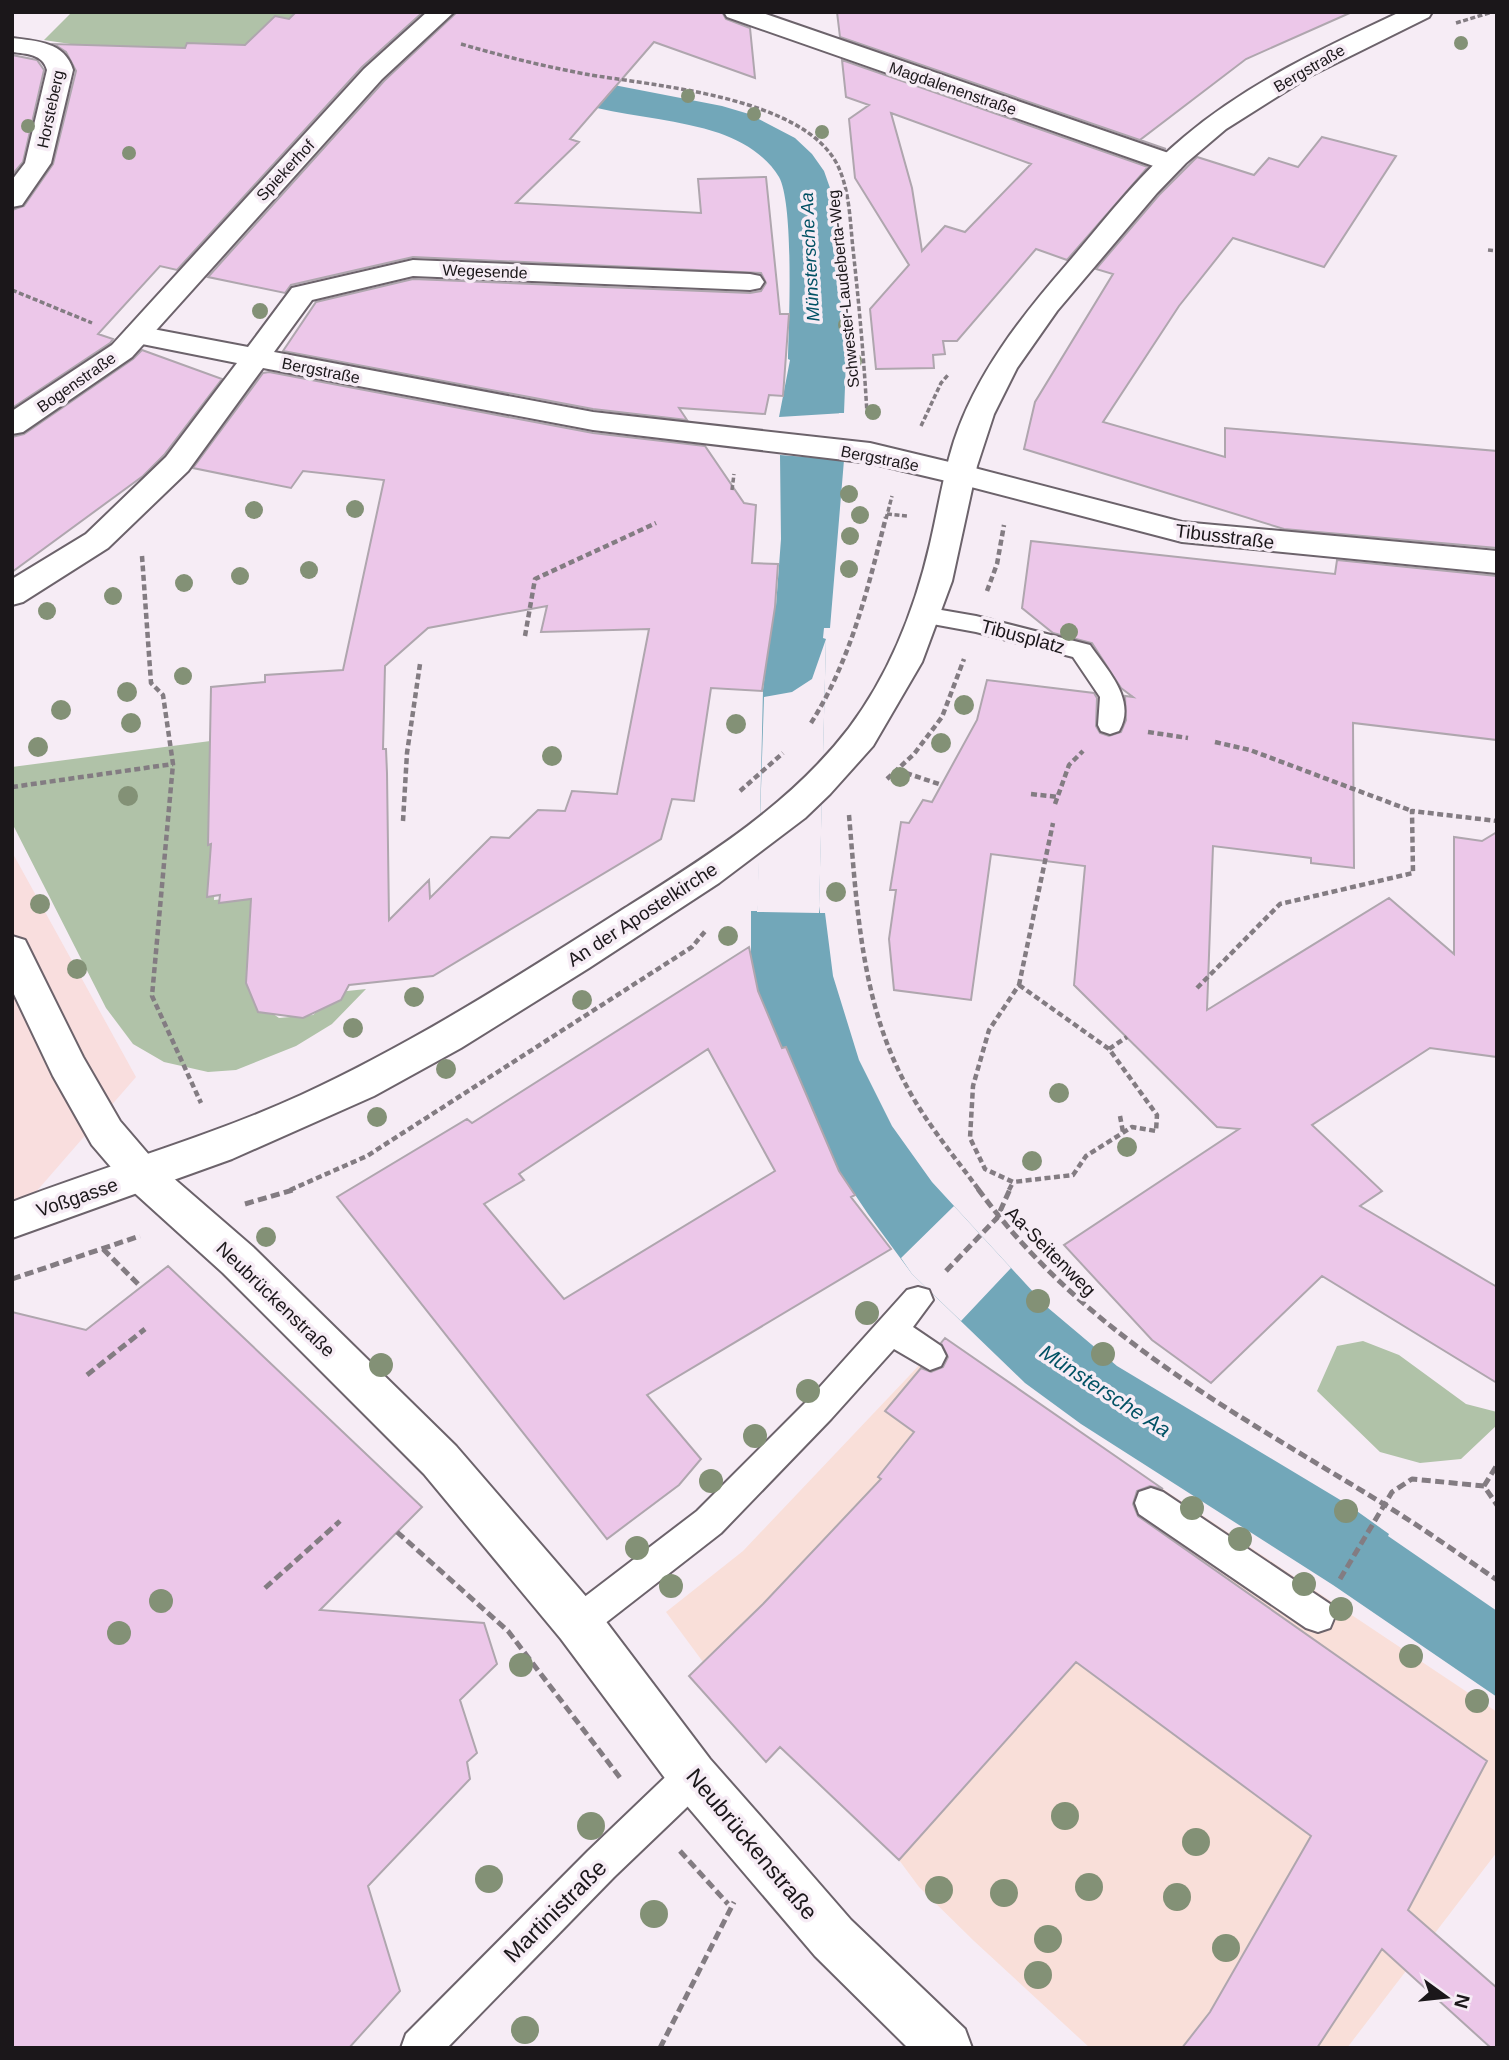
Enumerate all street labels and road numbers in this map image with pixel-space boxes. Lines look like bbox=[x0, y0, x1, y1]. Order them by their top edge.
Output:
street label: Bergstraße bbox=[1271, 41, 1348, 96]
street label: Magdalenenstraße bbox=[887, 59, 1019, 118]
street label: Horsteberg bbox=[34, 69, 67, 150]
street label: Spiekerhof bbox=[253, 136, 318, 204]
street label: Schwester-Laudeberta-Weg bbox=[825, 189, 862, 389]
street label: Wegesende bbox=[442, 262, 528, 281]
street label: Bogenstraße bbox=[34, 349, 119, 416]
street label: Bergstraße bbox=[280, 355, 361, 386]
street label: Bergstraße bbox=[839, 443, 920, 474]
street label: Tibusstraße bbox=[1174, 520, 1276, 553]
street label: Tibusplatz bbox=[979, 615, 1067, 658]
street label: An der Apostelkirche bbox=[563, 858, 721, 971]
street label: Voßgasse bbox=[34, 1174, 121, 1221]
street label: Aa-Seitenweg bbox=[1001, 1202, 1100, 1301]
street label: Neubrückenstraße bbox=[212, 1238, 339, 1361]
street label: Neubrückenstraße bbox=[681, 1763, 823, 1925]
street label: Martinistraße bbox=[498, 1854, 612, 1968]

